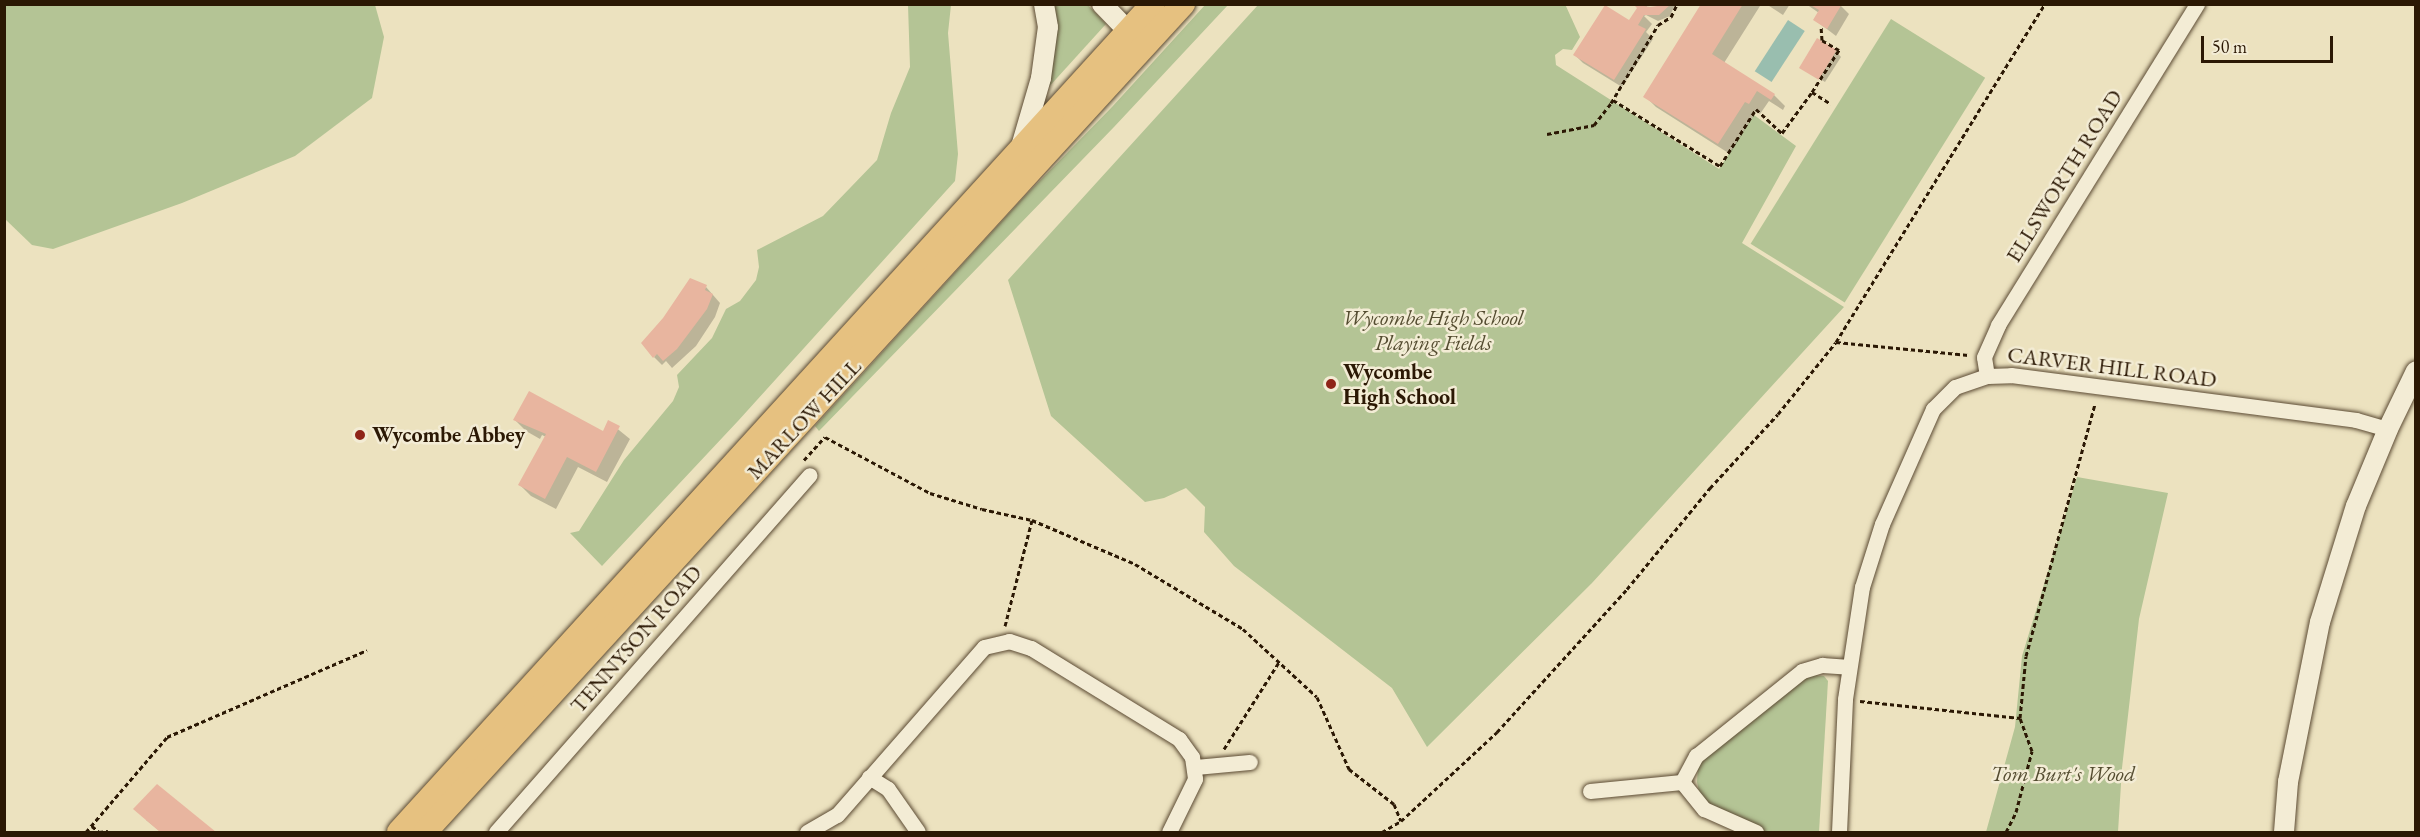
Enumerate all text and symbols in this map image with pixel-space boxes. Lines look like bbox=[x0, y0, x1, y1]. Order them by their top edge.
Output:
scale bar bbox=[2204, 24, 2336, 62]
text: 50 m bbox=[2212, 35, 2247, 58]
street label: ELLSWORTH ROAD bbox=[2000, 85, 2128, 267]
park label: Wycombe High School Playing Fields bbox=[1342, 304, 1524, 356]
street label: CARVER HILL ROAD bbox=[2006, 341, 2218, 393]
street label: MARLOW HILL bbox=[741, 353, 867, 485]
place label: Wycombe High School bbox=[1343, 358, 1456, 410]
marker: Wycombe High School bbox=[1324, 377, 1338, 391]
place label: Wycombe Abbey bbox=[372, 422, 525, 448]
marker: Wycombe Abbey bbox=[353, 428, 367, 442]
street label: TENNYSON ROAD bbox=[565, 560, 707, 718]
park label: Tom Burt's Wood bbox=[1991, 761, 2135, 787]

